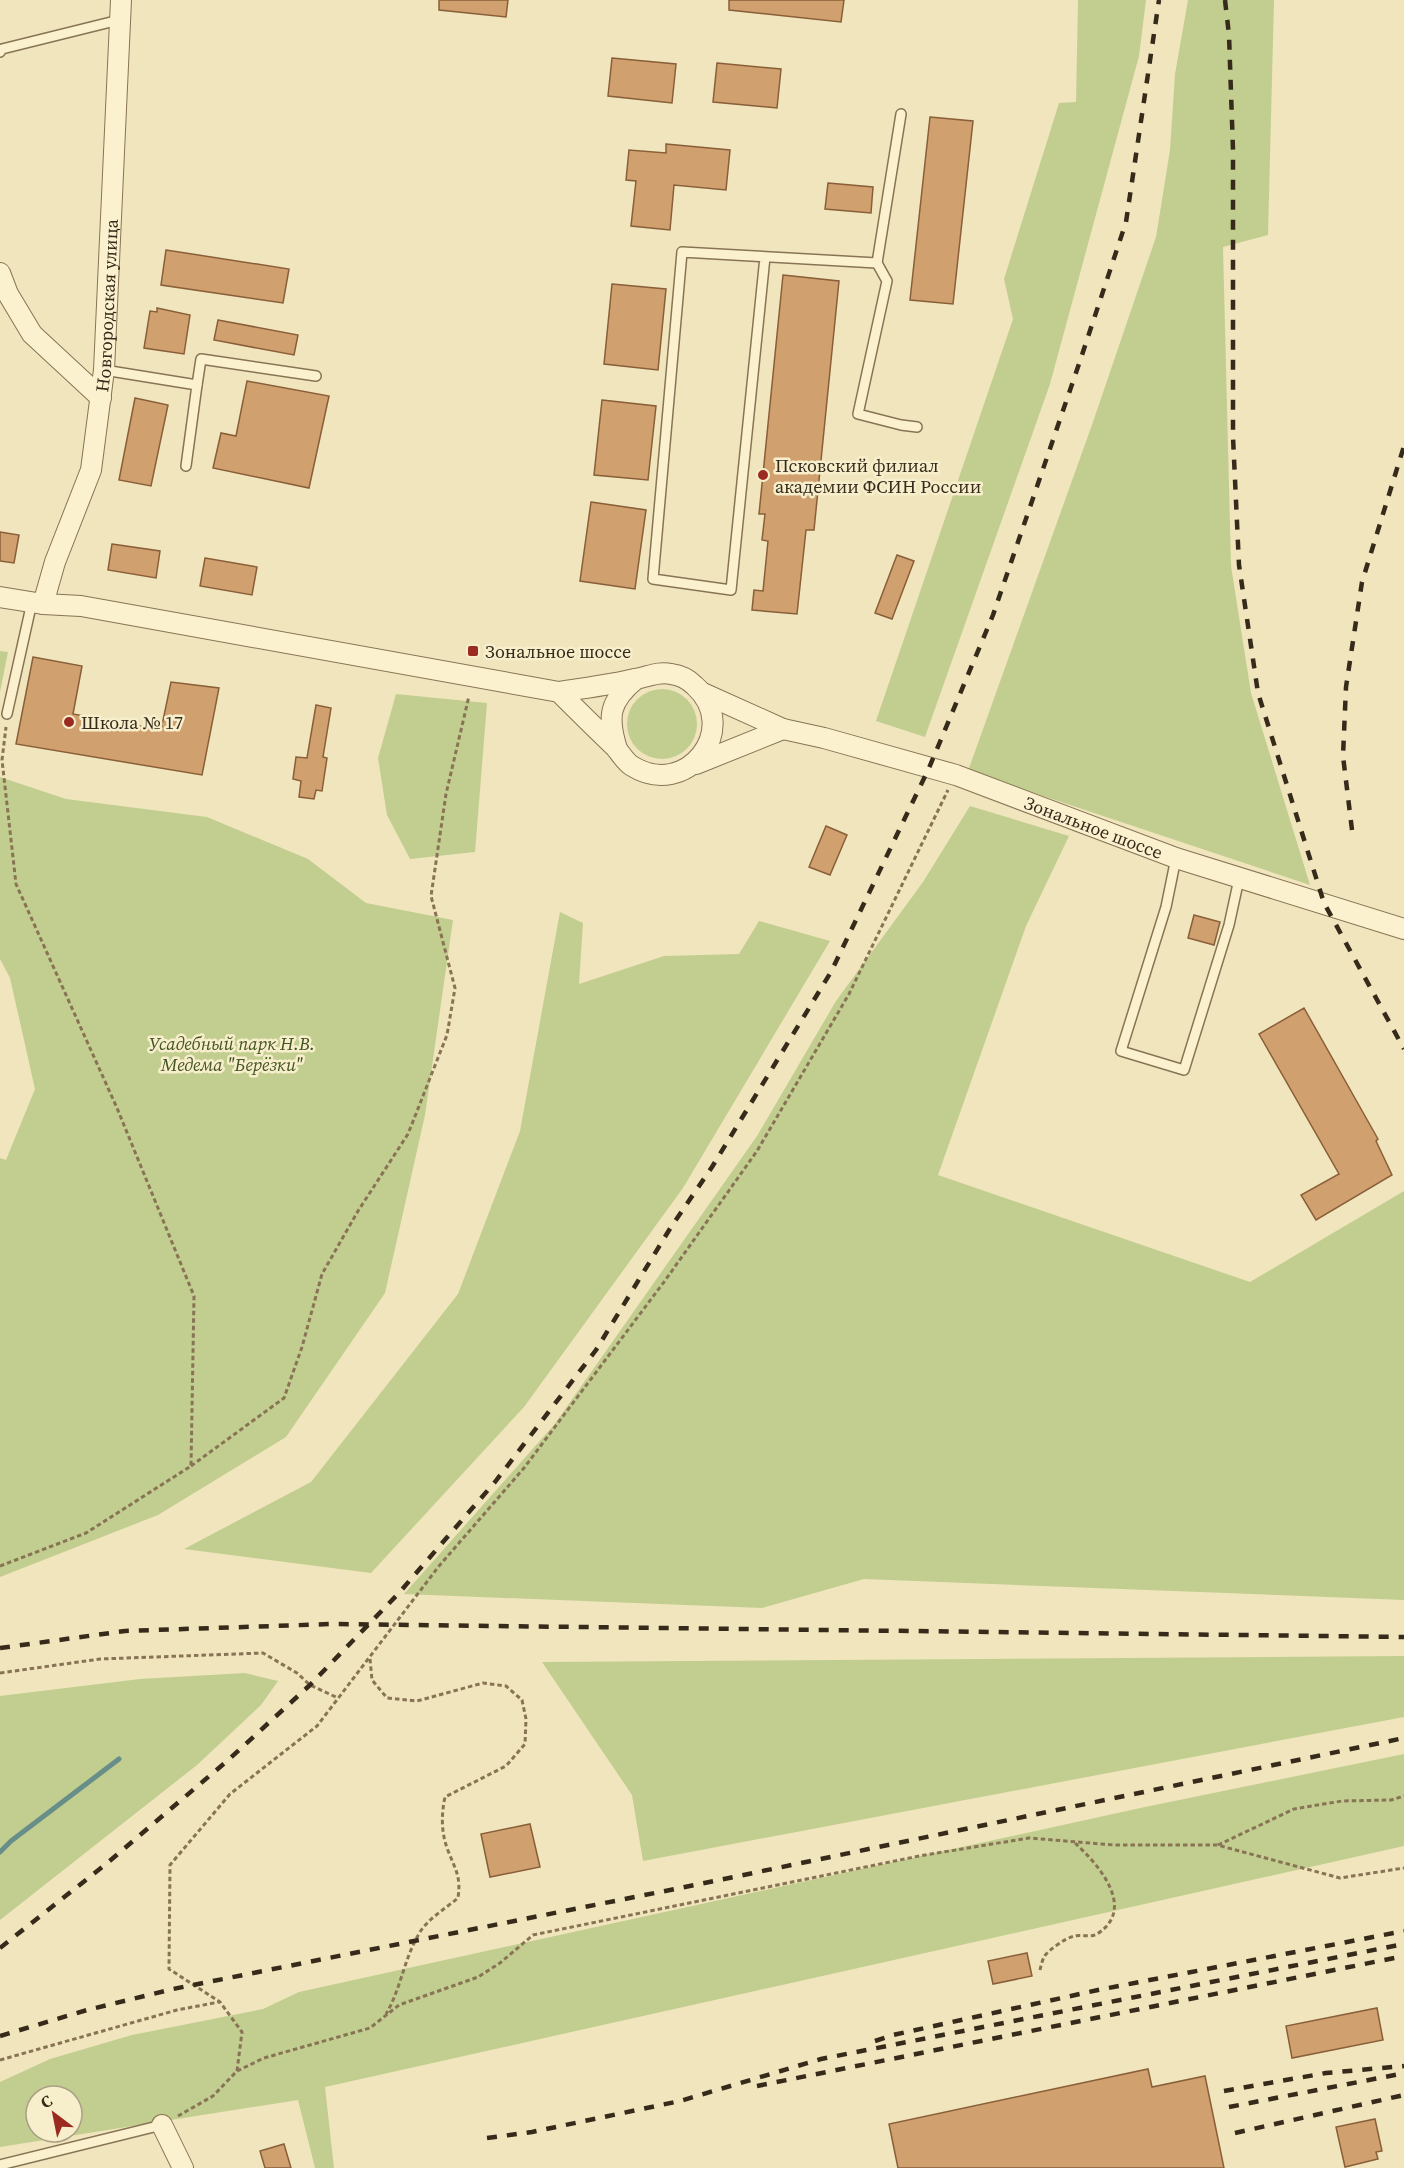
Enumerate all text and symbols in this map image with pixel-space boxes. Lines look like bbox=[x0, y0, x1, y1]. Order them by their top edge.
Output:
street label: Новгородская улица bbox=[89, 217, 123, 393]
place label: Псковский филиал академии ФСИН России bbox=[775, 453, 981, 499]
marker: Псковский филиал академии ФСИН России bbox=[756, 468, 770, 482]
place label: Зональное шоссе bbox=[485, 639, 631, 664]
marker: Зональное шоссе bbox=[466, 644, 480, 658]
place label: Школа № 17 bbox=[81, 710, 183, 735]
marker: Школа № 17 bbox=[62, 715, 76, 729]
street label: Зональное шоссе bbox=[1021, 789, 1167, 864]
park label: Усадебный парк Н.В. Медема "Берёзки" bbox=[149, 1031, 315, 1077]
north arrow bbox=[24, 2084, 84, 2144]
text: С bbox=[36, 2089, 56, 2113]

